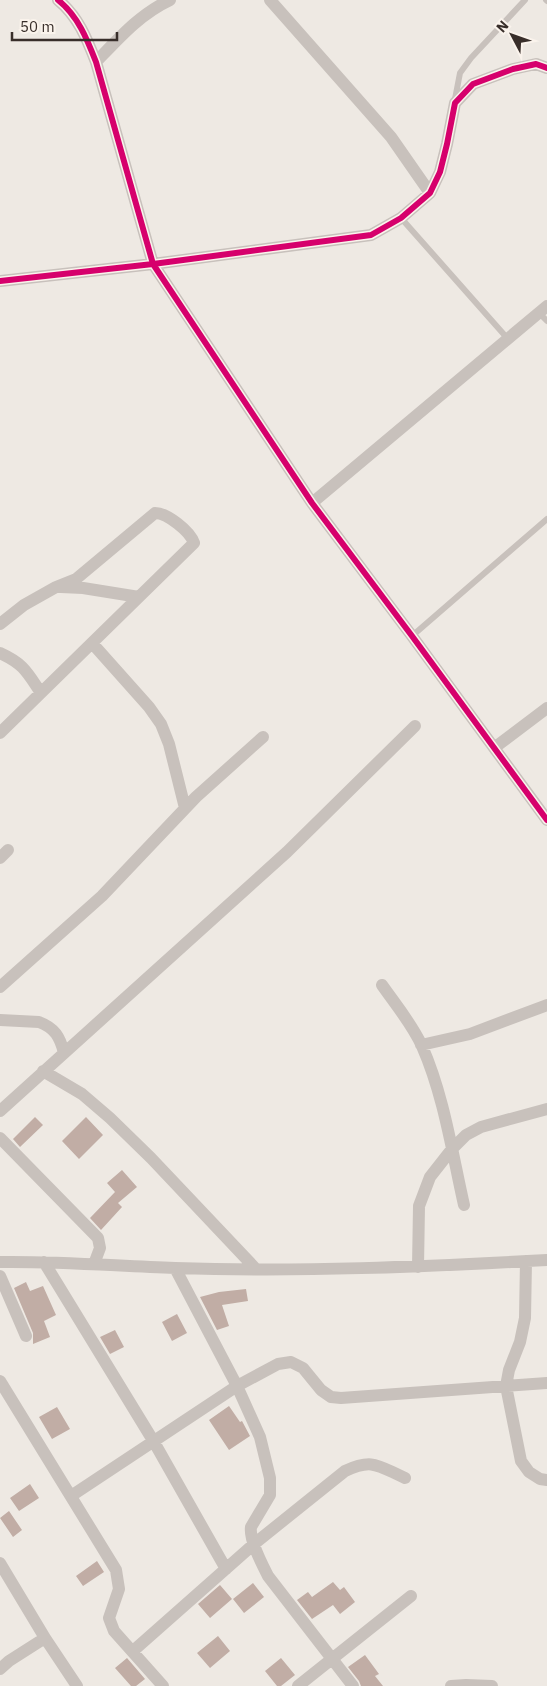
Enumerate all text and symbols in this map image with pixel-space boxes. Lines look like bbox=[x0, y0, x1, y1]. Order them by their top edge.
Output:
scale bar bbox=[12, 10, 118, 42]
north arrow bbox=[487, 10, 537, 60]
text: 50 m bbox=[20, 17, 55, 36]
text: N bbox=[492, 17, 512, 36]

